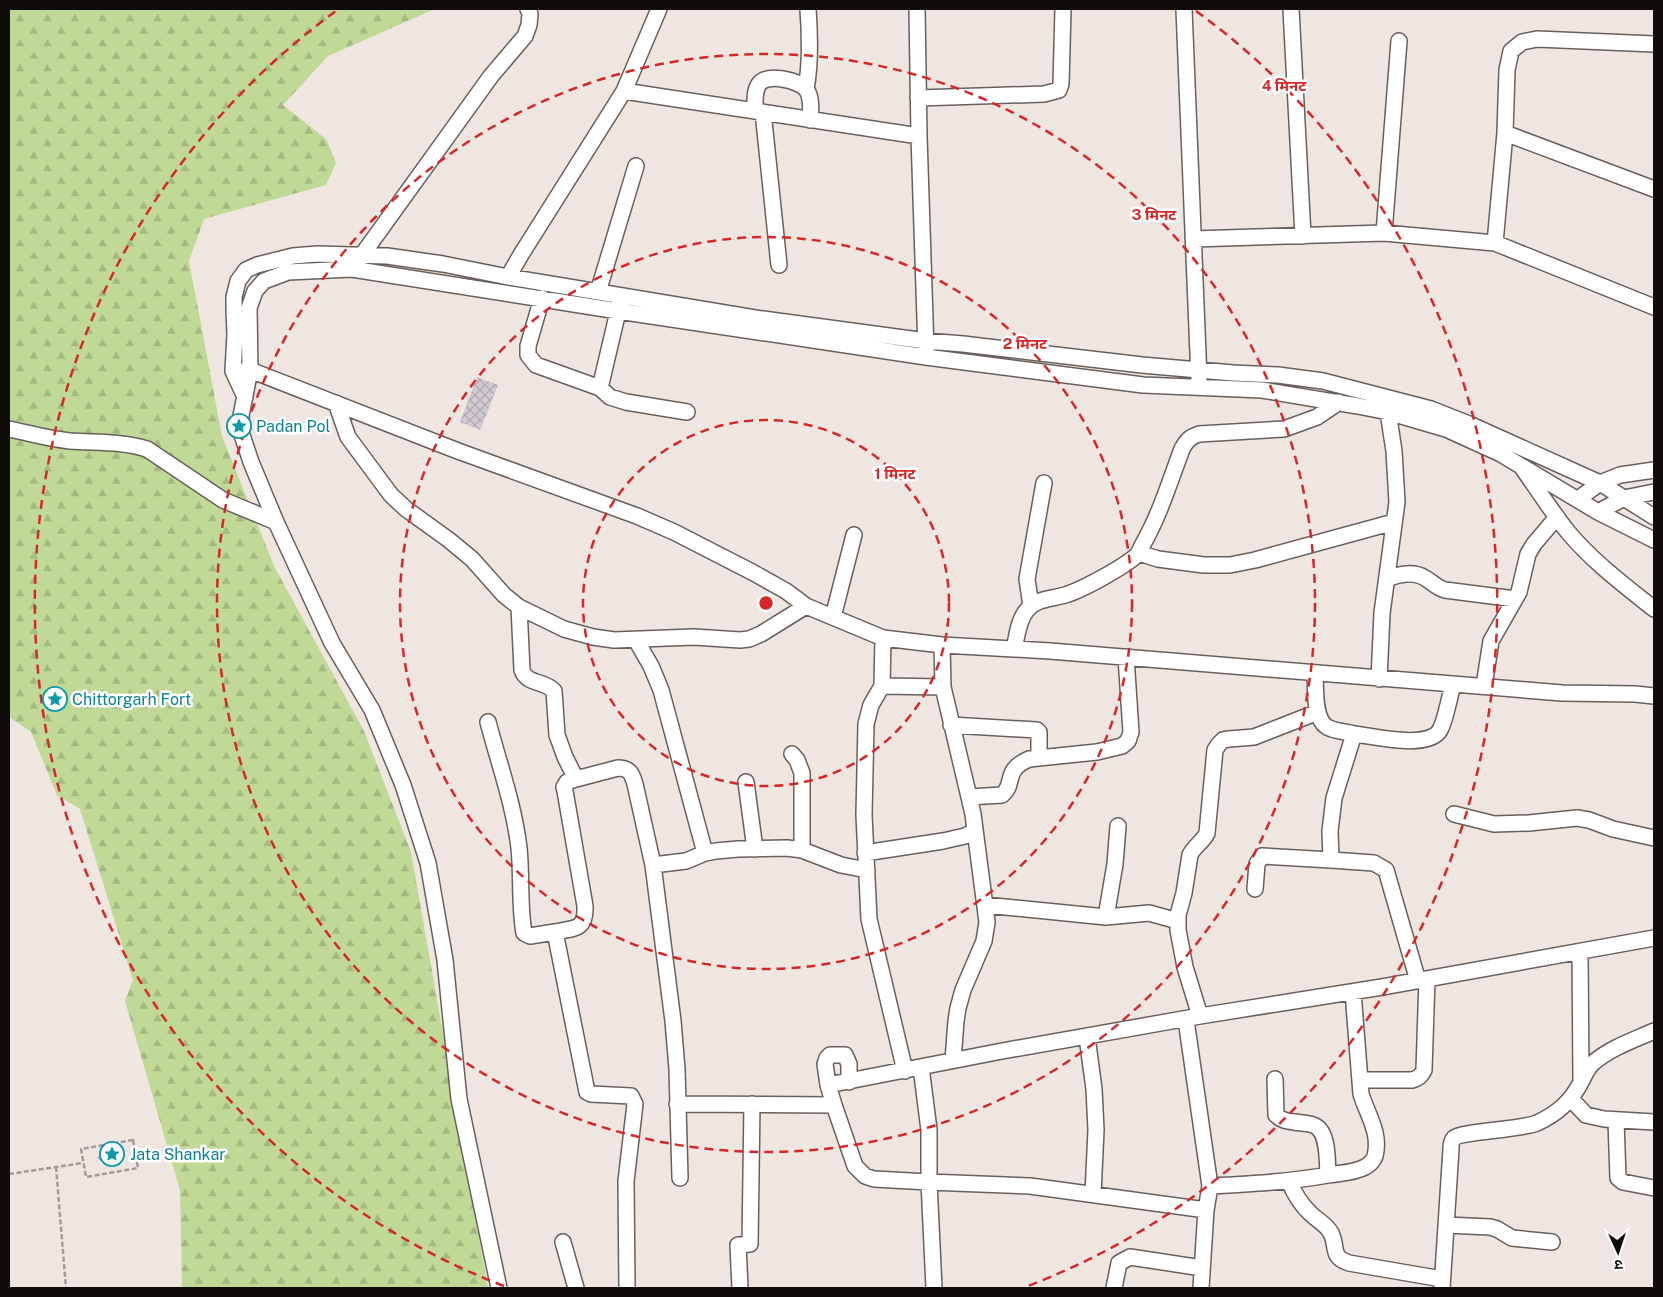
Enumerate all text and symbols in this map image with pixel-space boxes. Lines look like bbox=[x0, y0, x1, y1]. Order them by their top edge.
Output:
text: 4 मिनट bbox=[1262, 77, 1307, 94]
text: 3 मिनट bbox=[1132, 206, 1177, 223]
text: 2 मिनट bbox=[1003, 335, 1048, 352]
place icon: Padan Pol bbox=[226, 413, 252, 439]
place label: Padan Pol bbox=[256, 417, 330, 436]
text: 1 मिनट bbox=[874, 465, 917, 482]
centre of rings bbox=[757, 594, 775, 612]
place icon: Chittorgarh Fort bbox=[42, 686, 68, 712]
place label: Chittorgarh Fort bbox=[72, 690, 191, 709]
place icon: Jata Shankar bbox=[99, 1141, 125, 1167]
place label: Jata Shankar bbox=[130, 1145, 226, 1164]
north arrow bbox=[1593, 1227, 1643, 1277]
text: उ bbox=[1613, 1257, 1623, 1273]

